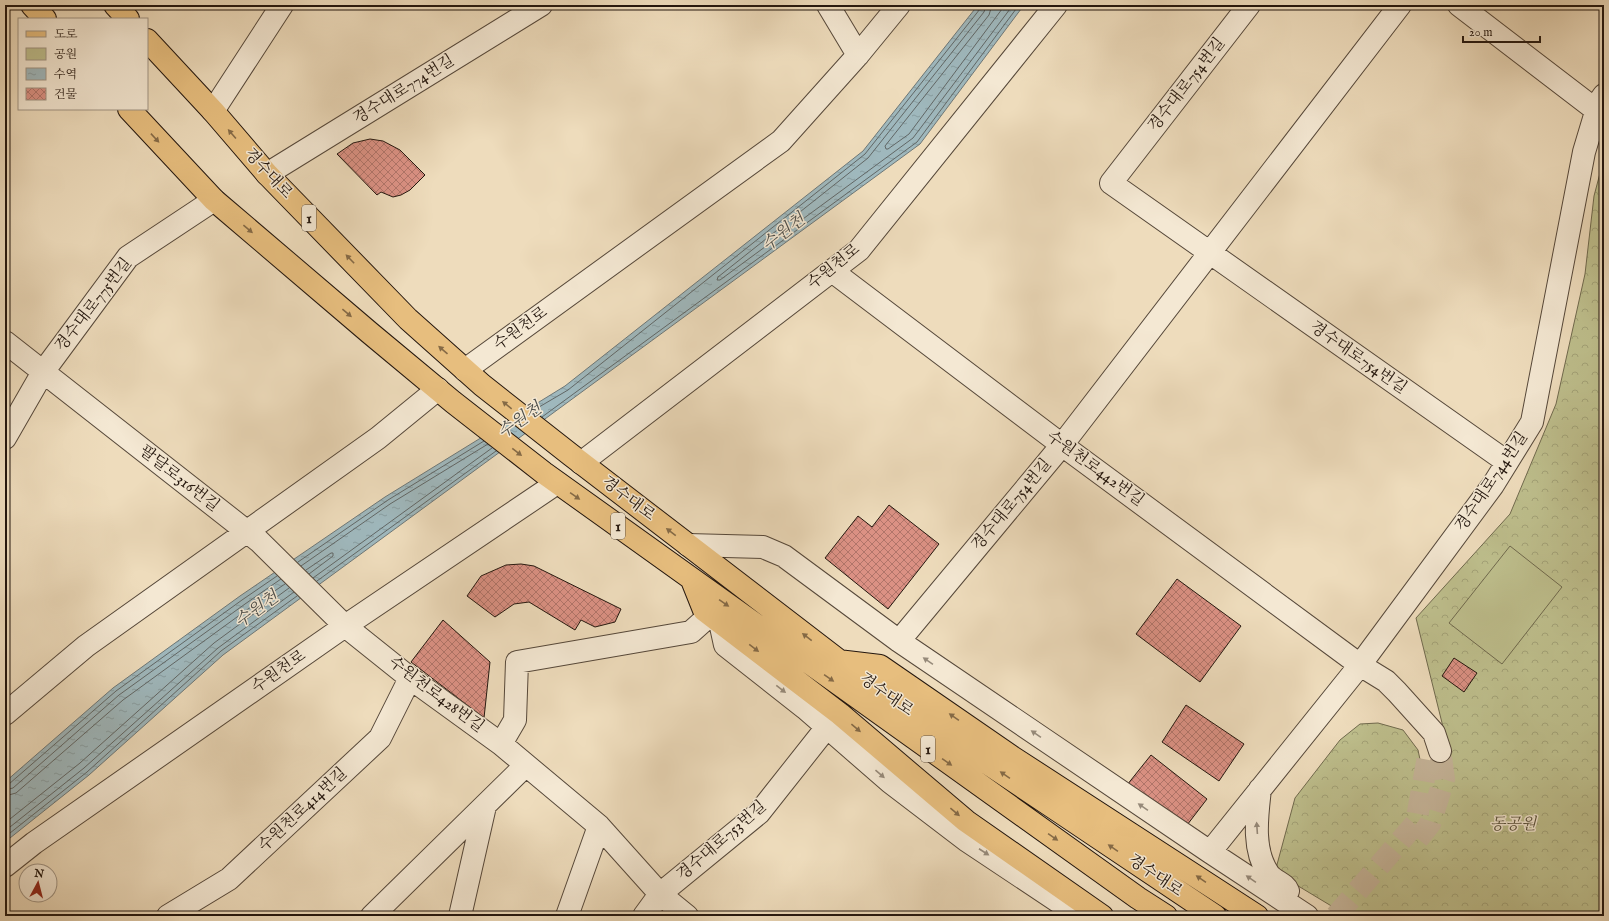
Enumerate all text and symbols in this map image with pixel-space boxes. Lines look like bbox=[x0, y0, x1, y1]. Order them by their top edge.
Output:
legend bbox=[18, 18, 148, 110]
scale bar bbox=[1463, 18, 1540, 44]
text: 20 m bbox=[1469, 25, 1492, 40]
text: 도로 bbox=[54, 27, 78, 42]
street label: 경수대로754번길 bbox=[1144, 34, 1230, 136]
text: 공원 bbox=[54, 47, 77, 62]
street label: 경수대로774번길 bbox=[350, 51, 458, 129]
text: 수역 bbox=[54, 67, 77, 82]
text: 건물 bbox=[54, 87, 78, 102]
one-way arrow bbox=[228, 128, 237, 139]
one-way arrow bbox=[151, 132, 160, 143]
street label: 경수대로 bbox=[240, 145, 297, 204]
road number: 1 bbox=[302, 205, 316, 231]
water label: 수원천 bbox=[758, 209, 811, 256]
one-way arrow bbox=[242, 224, 253, 233]
street label: 수원천로 bbox=[804, 239, 865, 294]
street label: 경수대로775번길 bbox=[51, 254, 137, 356]
one-way arrow bbox=[345, 254, 354, 264]
street label: 수원천로 bbox=[490, 302, 552, 355]
one-way arrow bbox=[341, 309, 352, 318]
street label: 경수대로754번길 bbox=[1306, 317, 1410, 399]
one-way arrow bbox=[438, 346, 447, 355]
water label: 수원천 bbox=[494, 397, 547, 444]
one-way arrow bbox=[502, 400, 513, 409]
street label: 수원천로442번길 bbox=[1042, 427, 1148, 511]
street label: 경수대로744번길 bbox=[1451, 428, 1533, 536]
street label: 팔달로316번길 bbox=[135, 442, 223, 516]
one-way arrow bbox=[511, 447, 522, 456]
street label: 경수대로754번길 bbox=[968, 455, 1056, 555]
street label: 경수대로 bbox=[597, 472, 659, 526]
one-way arrow bbox=[570, 492, 581, 500]
road number: 1 bbox=[611, 513, 625, 539]
one-way arrow bbox=[665, 528, 676, 536]
water label: 수원천 bbox=[231, 586, 284, 633]
one-way arrow bbox=[718, 599, 729, 607]
one-way arrow bbox=[801, 633, 812, 641]
one-way arrow bbox=[748, 644, 759, 653]
street label: 수원천로 bbox=[248, 646, 311, 698]
street label: 수원천로428번길 bbox=[384, 653, 488, 737]
one-way arrow bbox=[923, 657, 933, 665]
street label: 경수대로 bbox=[855, 669, 918, 721]
one-way arrow bbox=[824, 674, 835, 682]
one-way arrow bbox=[776, 685, 787, 694]
one-way arrow bbox=[948, 713, 959, 721]
one-way arrow bbox=[851, 724, 862, 733]
one-way arrow bbox=[1030, 730, 1041, 738]
road number: 1 bbox=[921, 736, 935, 762]
one-way arrow bbox=[941, 758, 952, 766]
street label: 수원천로414번길 bbox=[254, 764, 352, 856]
one-way arrow bbox=[875, 769, 885, 779]
one-way arrow bbox=[1000, 771, 1010, 779]
street label: 경수대로753번길 bbox=[673, 797, 771, 885]
one-way arrow bbox=[1138, 803, 1148, 811]
one-way arrow bbox=[950, 808, 961, 817]
park label: 동공원 bbox=[1490, 815, 1538, 835]
one-way arrow bbox=[1254, 822, 1261, 834]
one-way arrow bbox=[1047, 833, 1058, 841]
one-way arrow bbox=[1108, 844, 1118, 852]
one-way arrow bbox=[979, 848, 989, 856]
street label: 경수대로 bbox=[1124, 850, 1187, 902]
north arrow bbox=[18, 863, 58, 903]
text: N bbox=[33, 866, 45, 882]
one-way arrow bbox=[1246, 875, 1256, 883]
one-way arrow bbox=[1195, 876, 1207, 883]

